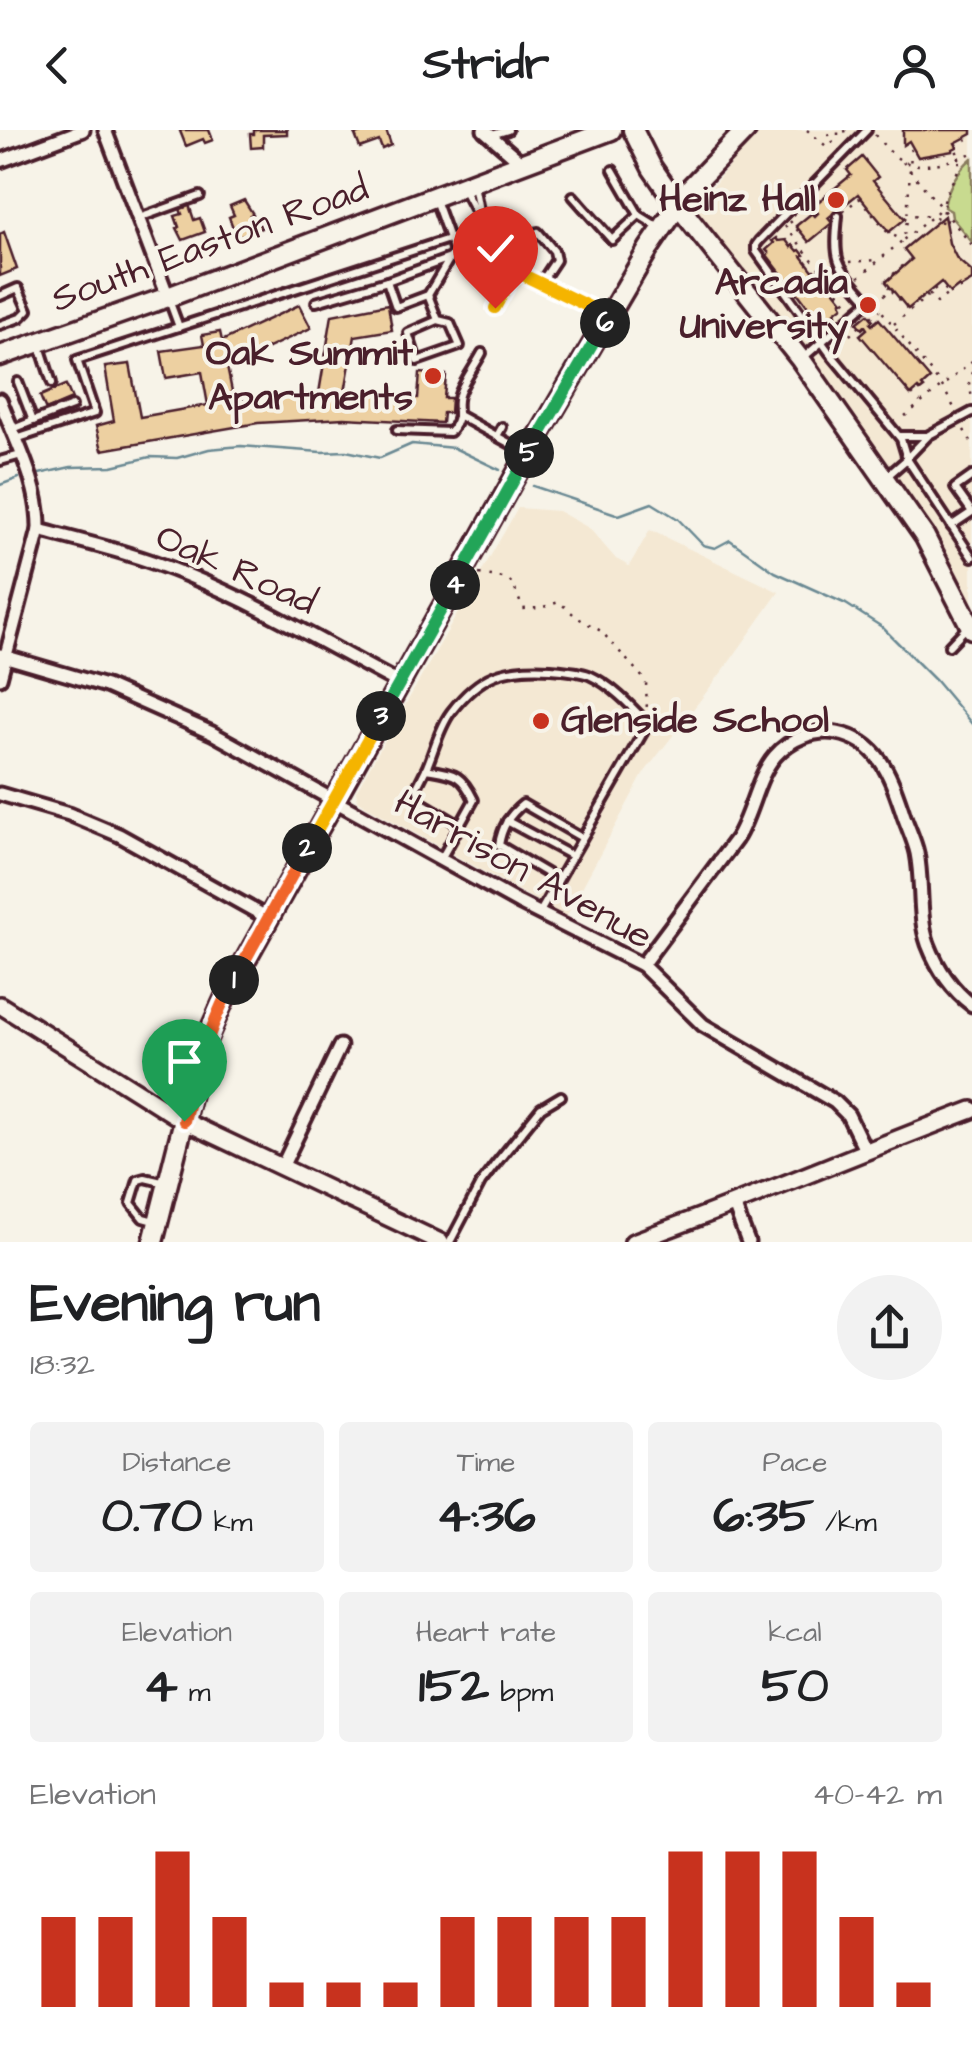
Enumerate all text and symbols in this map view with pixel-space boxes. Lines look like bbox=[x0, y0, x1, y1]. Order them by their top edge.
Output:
text: Stridr bbox=[423, 34, 549, 96]
icon: back bbox=[30, 38, 85, 93]
icon: person bbox=[887, 38, 942, 93]
street label: South Easton Road bbox=[44, 163, 376, 325]
place label: Heinz Hall bbox=[659, 174, 816, 226]
marker: Heinz Hall bbox=[825, 189, 847, 211]
pin bbox=[453, 206, 538, 309]
icon: check bbox=[468, 221, 523, 276]
place label: Arcadia University bbox=[680, 257, 849, 355]
marker: Arcadia University bbox=[857, 294, 879, 316]
pin: 6 bbox=[580, 298, 630, 348]
text: 6 bbox=[596, 303, 614, 342]
place label: Oak Summit Apartments bbox=[206, 328, 414, 425]
marker: Oak Summit Apartments bbox=[422, 365, 444, 387]
pin: 5 bbox=[504, 428, 554, 478]
text: 5 bbox=[519, 433, 539, 472]
street label: Oak Road bbox=[147, 512, 325, 628]
pin: 4 bbox=[430, 560, 480, 610]
text: 4 bbox=[445, 565, 465, 604]
pin: 3 bbox=[356, 691, 406, 741]
place label: Glenside School bbox=[561, 695, 829, 747]
text: 3 bbox=[374, 696, 388, 735]
marker: Glenside School bbox=[530, 710, 552, 732]
street label: Harrison Avenue bbox=[384, 777, 662, 963]
pin: 2 bbox=[282, 823, 332, 873]
text: 2 bbox=[299, 828, 315, 867]
pin: 1 bbox=[209, 955, 259, 1005]
text: 1 bbox=[232, 960, 236, 999]
pin bbox=[142, 1019, 227, 1122]
icon: arrive bbox=[157, 1034, 212, 1089]
text: Evening run bbox=[30, 1266, 320, 1342]
button: share bbox=[837, 1275, 942, 1380]
text: 18:32 bbox=[30, 1342, 95, 1387]
text: Distance bbox=[123, 1443, 231, 1482]
text: Time bbox=[457, 1443, 515, 1482]
text: Pace bbox=[763, 1443, 827, 1482]
text: 0.70 bbox=[101, 1482, 202, 1551]
text: 4:36 bbox=[436, 1482, 536, 1551]
text: 6:35 bbox=[713, 1482, 814, 1551]
text: km bbox=[202, 1503, 253, 1542]
text: /km bbox=[814, 1503, 877, 1542]
text: Elevation bbox=[122, 1613, 232, 1652]
text: Heart rate bbox=[416, 1613, 556, 1652]
text: kcal bbox=[768, 1613, 822, 1652]
text: 4 bbox=[143, 1652, 178, 1721]
text: 152 bbox=[419, 1652, 489, 1721]
text: 50 bbox=[762, 1652, 828, 1721]
text: m bbox=[178, 1673, 211, 1712]
text: bpm bbox=[489, 1673, 553, 1712]
text: Elevation bbox=[30, 1772, 156, 1817]
text: 40–42 m bbox=[812, 1772, 942, 1817]

